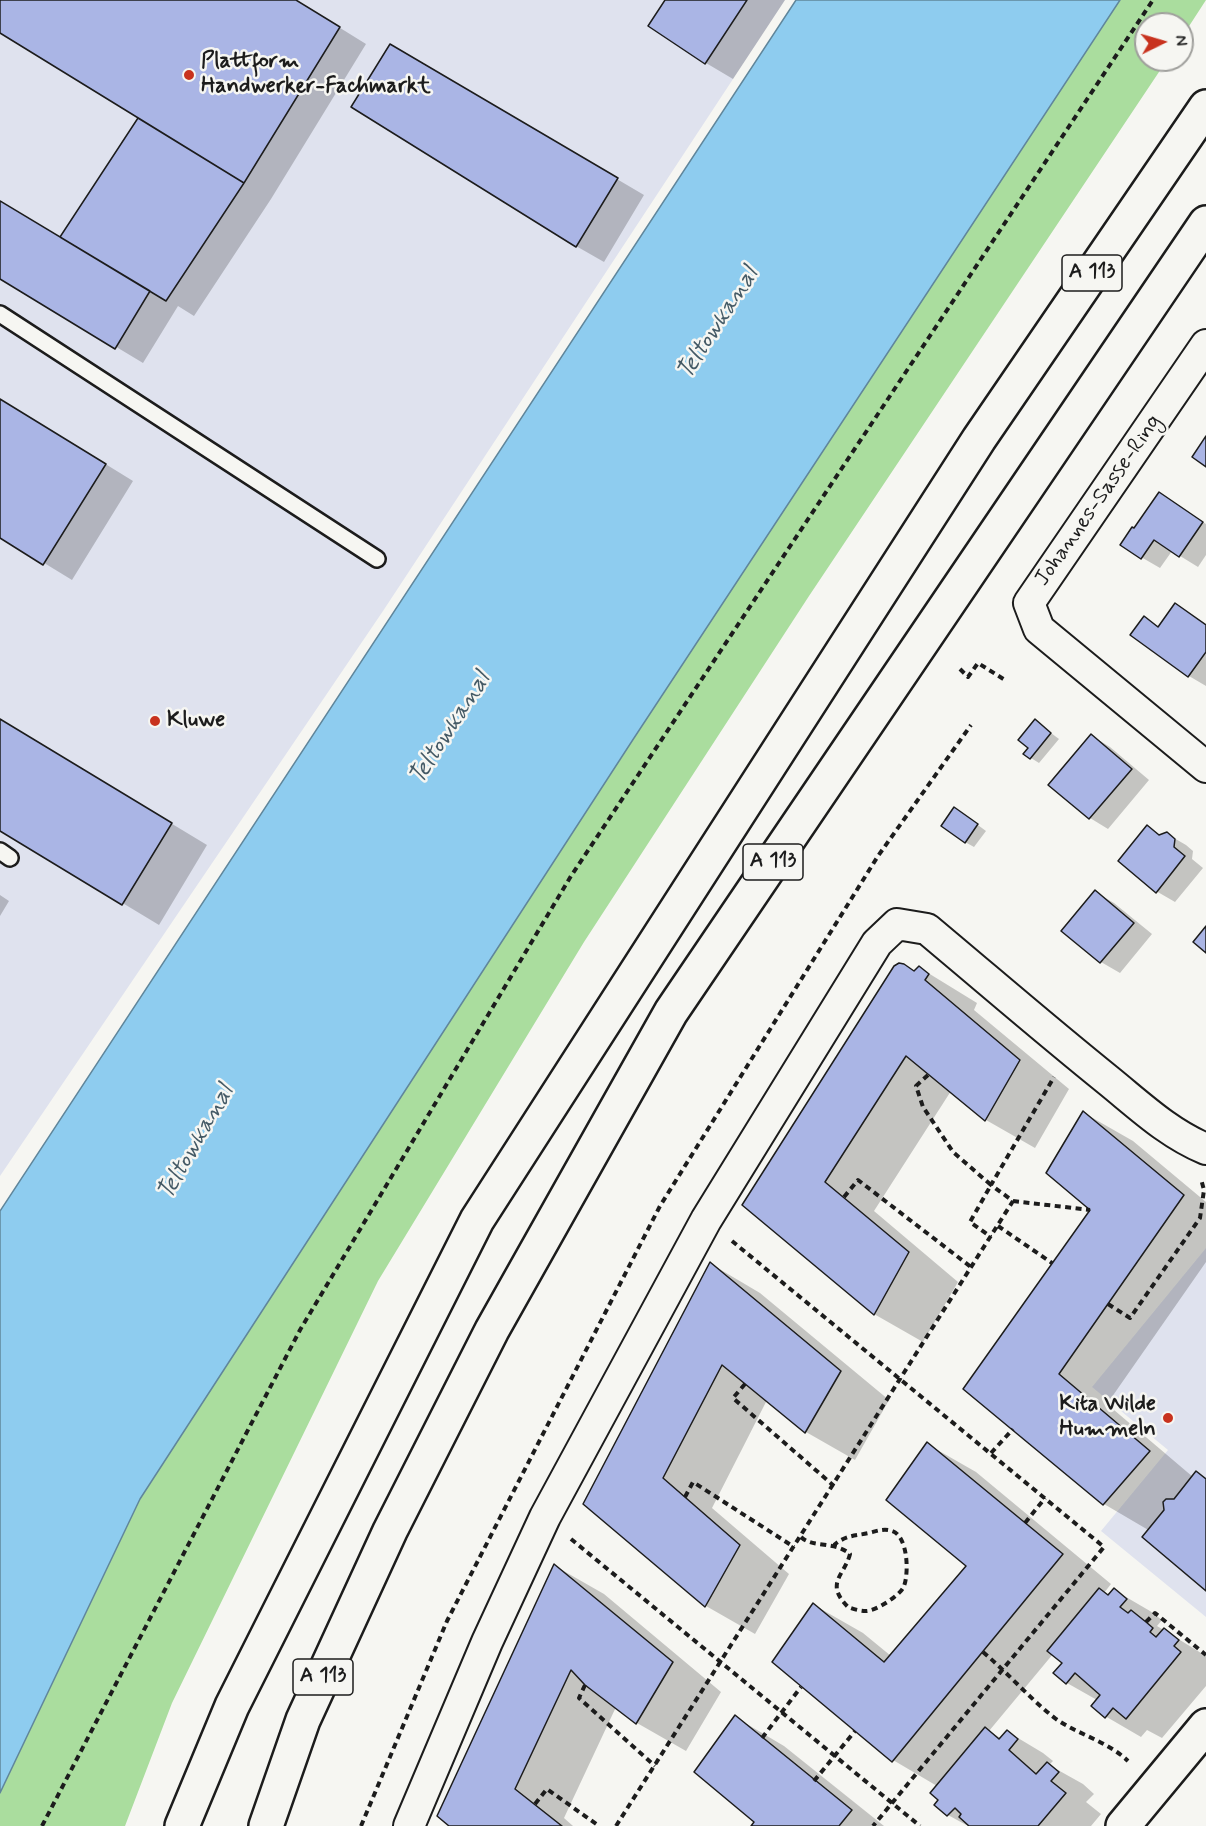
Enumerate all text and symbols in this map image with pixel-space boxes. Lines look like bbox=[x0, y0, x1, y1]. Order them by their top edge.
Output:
north arrow bbox=[1134, 12, 1194, 72]
text: N bbox=[1170, 34, 1191, 47]
place label: Plattform Handwerker-Fachmarkt bbox=[201, 49, 431, 100]
marker: Plattform Handwerker-Fachmarkt bbox=[182, 68, 196, 82]
road number: A 113 bbox=[1062, 255, 1122, 291]
water label: Teltowkanal bbox=[672, 262, 766, 386]
street label: Johannes-Sasse-Ring bbox=[1030, 410, 1168, 592]
water label: Teltowkanal bbox=[404, 667, 498, 791]
place label: Kluwe bbox=[167, 708, 225, 734]
marker: Kluwe bbox=[148, 714, 162, 728]
road number: A 113 bbox=[743, 844, 803, 880]
water label: Teltowkanal bbox=[152, 1080, 242, 1206]
place label: Kita Wilde Hummeln bbox=[1059, 1392, 1156, 1444]
marker: Kita Wilde Hummeln bbox=[1161, 1411, 1175, 1425]
road number: A 113 bbox=[293, 1659, 353, 1695]

